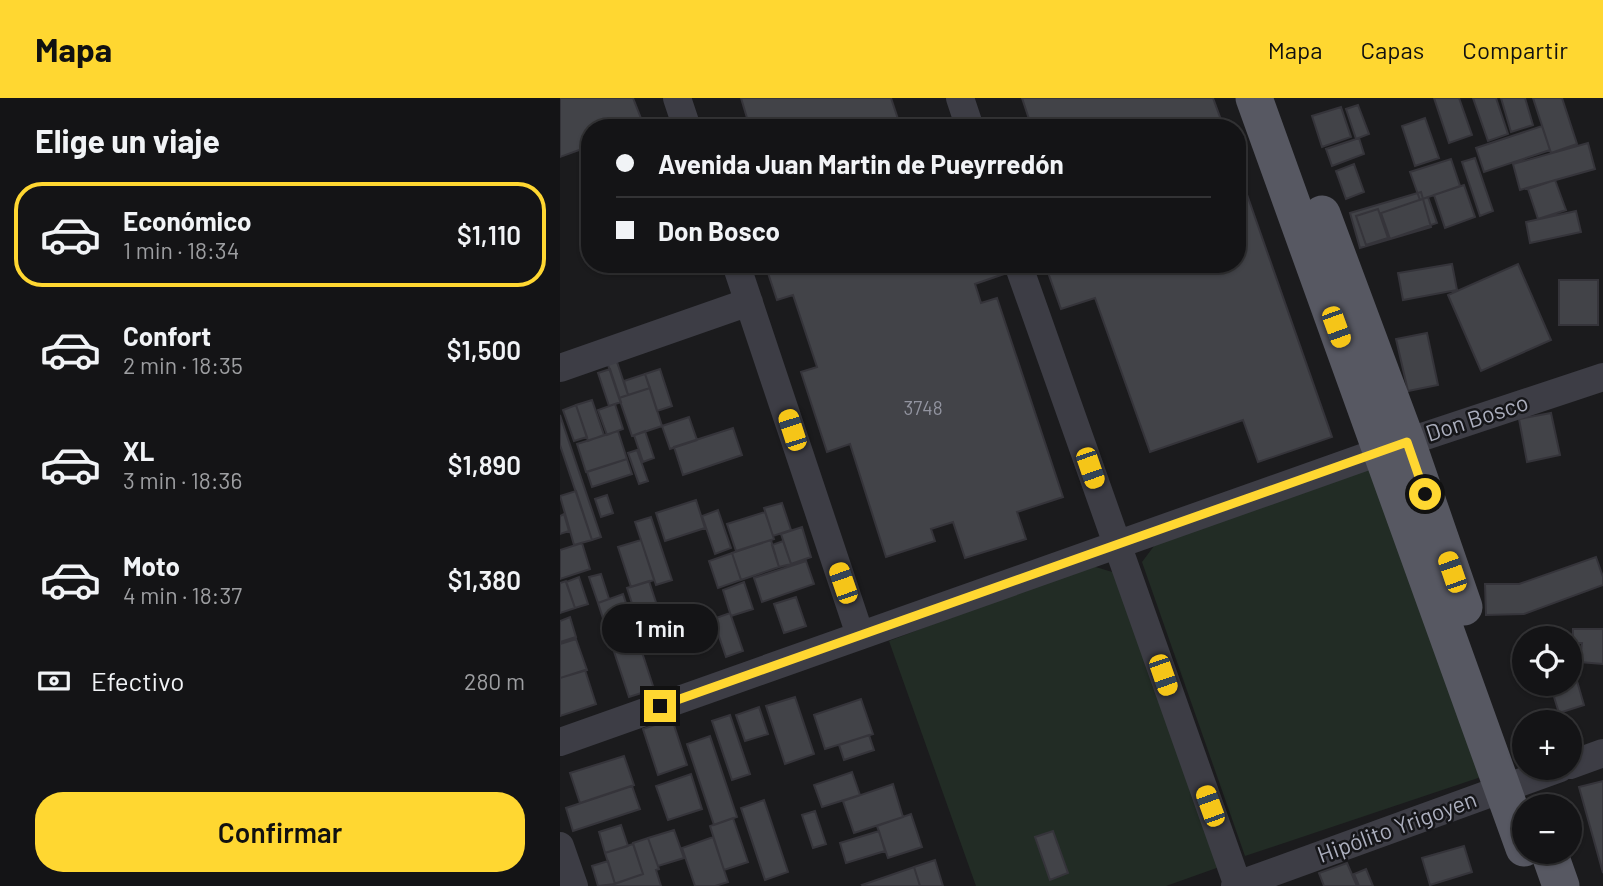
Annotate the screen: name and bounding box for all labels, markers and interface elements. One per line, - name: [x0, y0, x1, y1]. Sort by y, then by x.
- text: Mapa: [35, 29, 112, 69]
- text: Mapa: [1268, 35, 1323, 64]
- text: Capas: [1361, 35, 1424, 64]
- text: Compartir: [1462, 35, 1568, 64]
- text: Elige un viaje: [35, 121, 220, 159]
- text: Avenida Juan Martin de Pueyrredón: [658, 148, 1064, 179]
- icon: car: [39, 203, 102, 266]
- text: Económico: [123, 205, 252, 236]
- text: Don Bosco: [658, 215, 780, 246]
- text: $1,110: [457, 219, 521, 250]
- text: 1 min · 18:34: [123, 236, 239, 264]
- car: [1319, 304, 1354, 350]
- icon: car: [39, 318, 102, 381]
- text: Confort: [123, 320, 211, 351]
- text: $1,500: [447, 334, 521, 365]
- text: 2 min · 18:35: [123, 351, 243, 379]
- street label: Don Bosco: [1422, 387, 1532, 447]
- house number: 3748: [903, 396, 943, 419]
- car: [776, 407, 809, 453]
- icon: car: [39, 433, 102, 496]
- text: XL: [123, 435, 154, 466]
- car: [1074, 445, 1107, 491]
- text: $1,890: [448, 449, 521, 480]
- text: 3 min · 18:36: [123, 466, 242, 494]
- route start: [1409, 478, 1441, 510]
- icon: car: [39, 548, 102, 611]
- car: [1436, 549, 1469, 595]
- text: Moto: [123, 550, 180, 581]
- car: [827, 560, 860, 606]
- text: $1,380: [448, 564, 521, 595]
- text: 4 min · 18:37: [123, 581, 242, 609]
- callout: 1 min: [602, 604, 718, 654]
- text: 1 min: [635, 614, 685, 642]
- map controls: [1512, 626, 1582, 864]
- button: locate: [1512, 626, 1582, 696]
- car: [1147, 652, 1180, 698]
- icon: cash: [35, 662, 73, 700]
- text: Efectivo: [91, 665, 184, 696]
- text: 280 m: [464, 667, 525, 695]
- route end: [644, 690, 676, 722]
- button: +: [1512, 710, 1582, 780]
- car: [1193, 783, 1228, 829]
- street label: Hipólito Yrigoyen: [1313, 784, 1480, 868]
- button: Confirmar: [35, 792, 525, 872]
- button: −: [1512, 794, 1582, 864]

